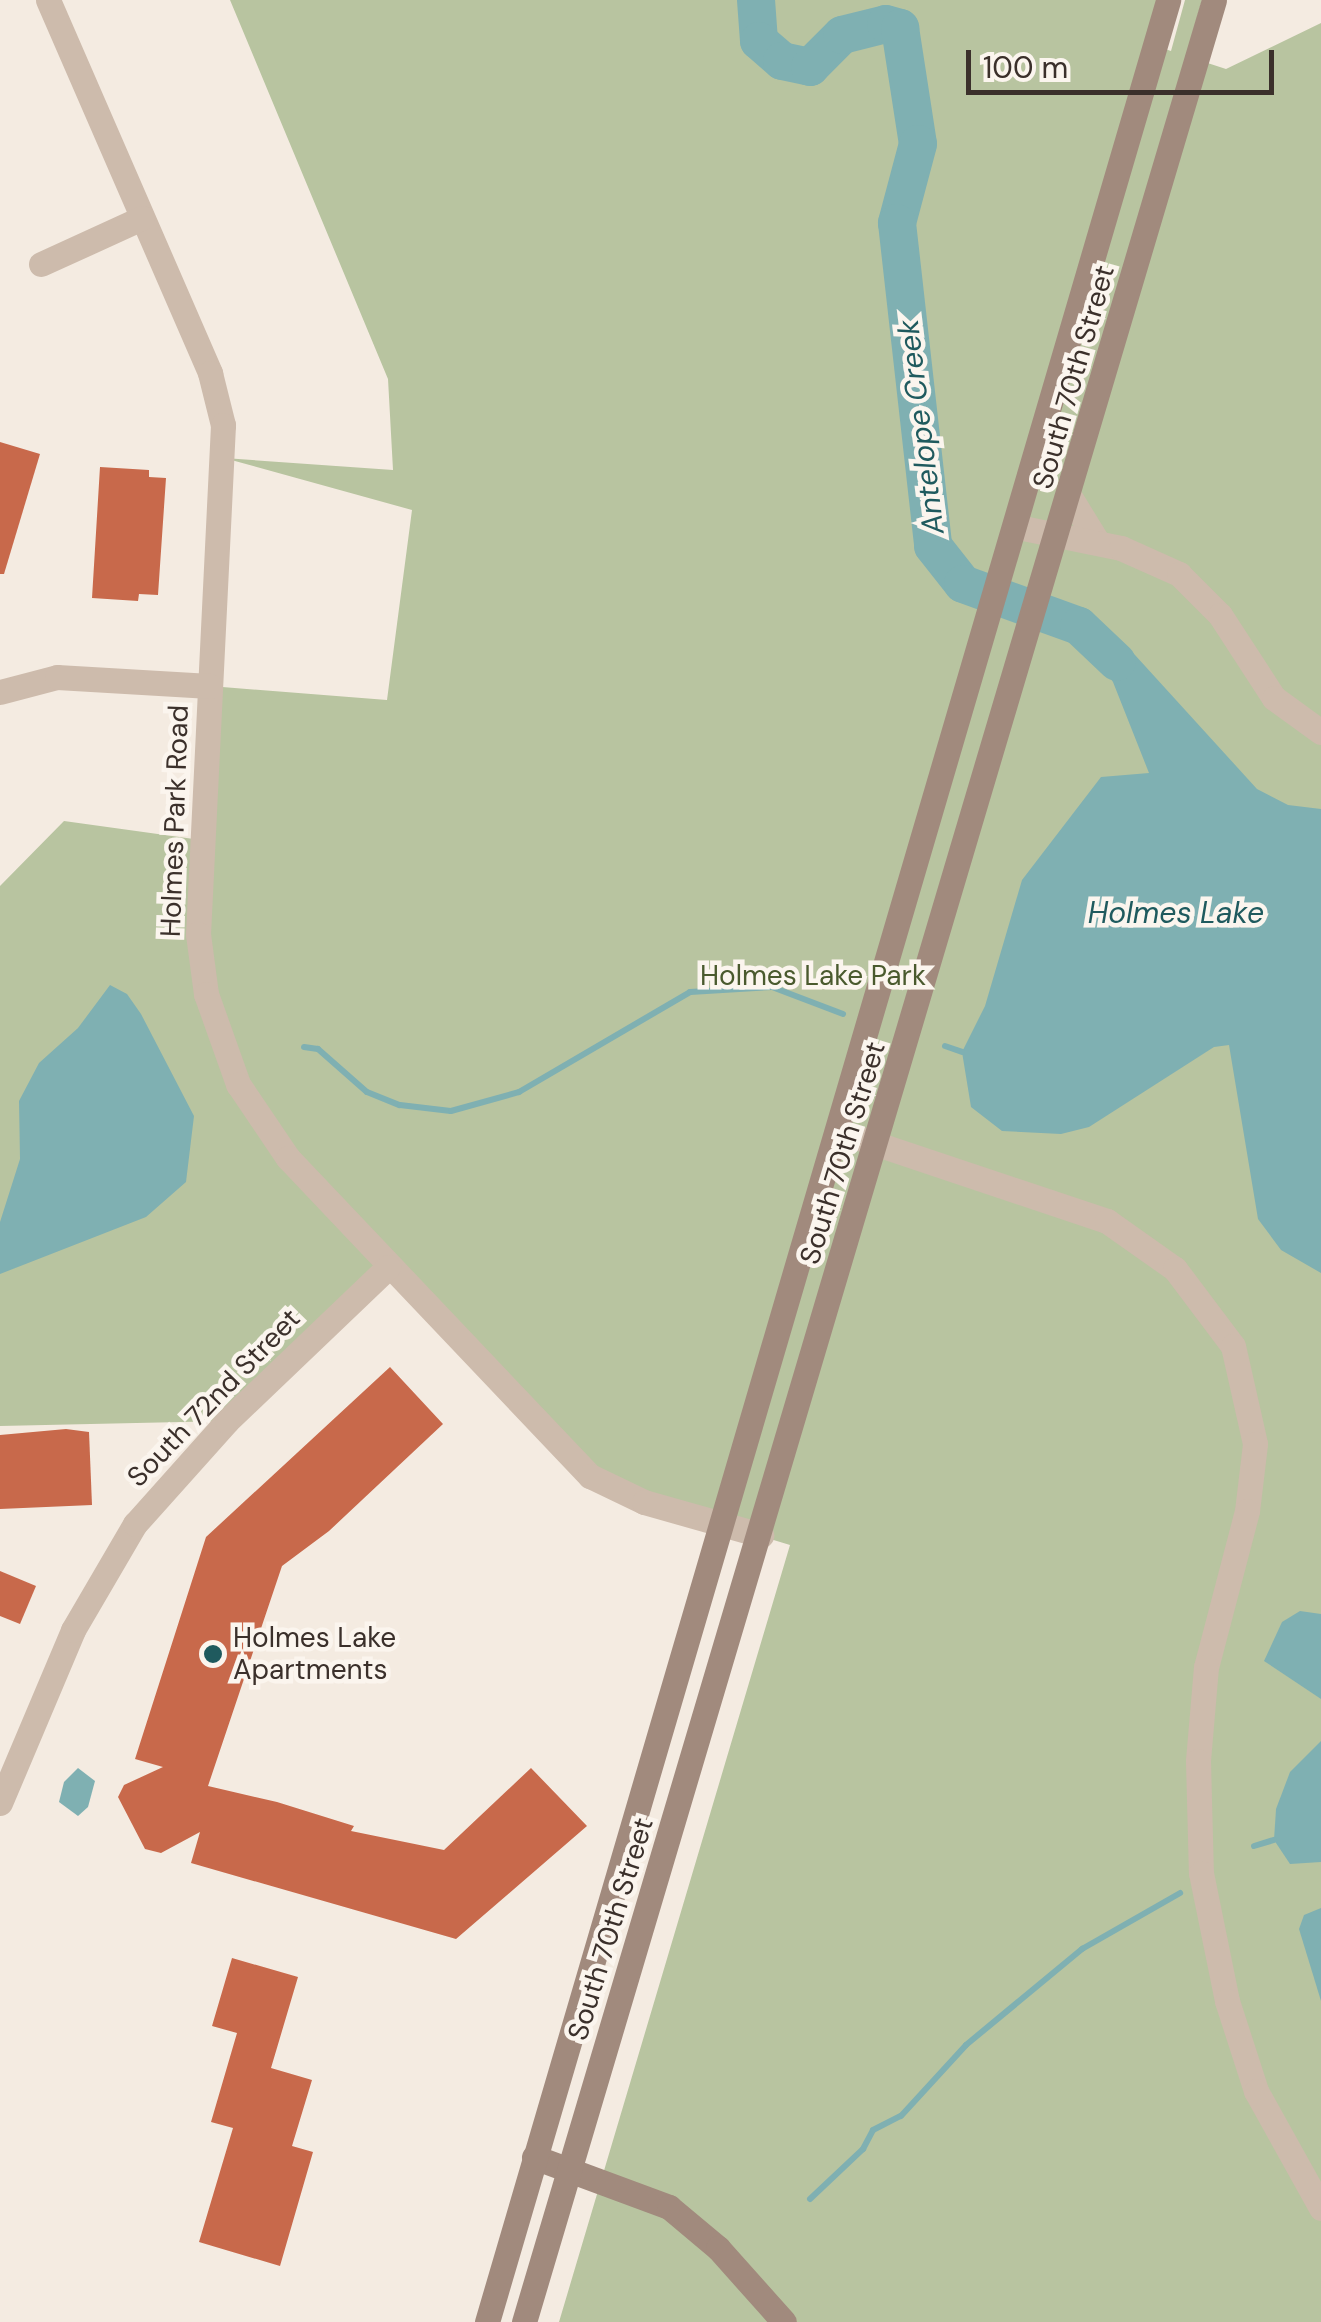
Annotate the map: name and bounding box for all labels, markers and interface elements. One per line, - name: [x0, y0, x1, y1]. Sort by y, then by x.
- scale bar: [971, 30, 1278, 92]
- text: 100 m: [983, 48, 1068, 87]
- street label: South 70th Street: [1026, 261, 1122, 493]
- water label: Antelope Creek: [890, 318, 952, 536]
- street label: Holmes Park Road: [154, 704, 196, 938]
- water label: Holmes Lake: [1088, 895, 1264, 931]
- park label: Holmes Lake Park: [700, 959, 926, 993]
- street label: South 70th Street: [793, 1038, 893, 1268]
- street label: South 72nd Street: [121, 1302, 307, 1494]
- place label: Holmes Lake Apartments: [233, 1621, 396, 1687]
- marker: Holmes Lake Apartments: [202, 1643, 224, 1665]
- street label: South 70th Street: [561, 1814, 661, 2044]

